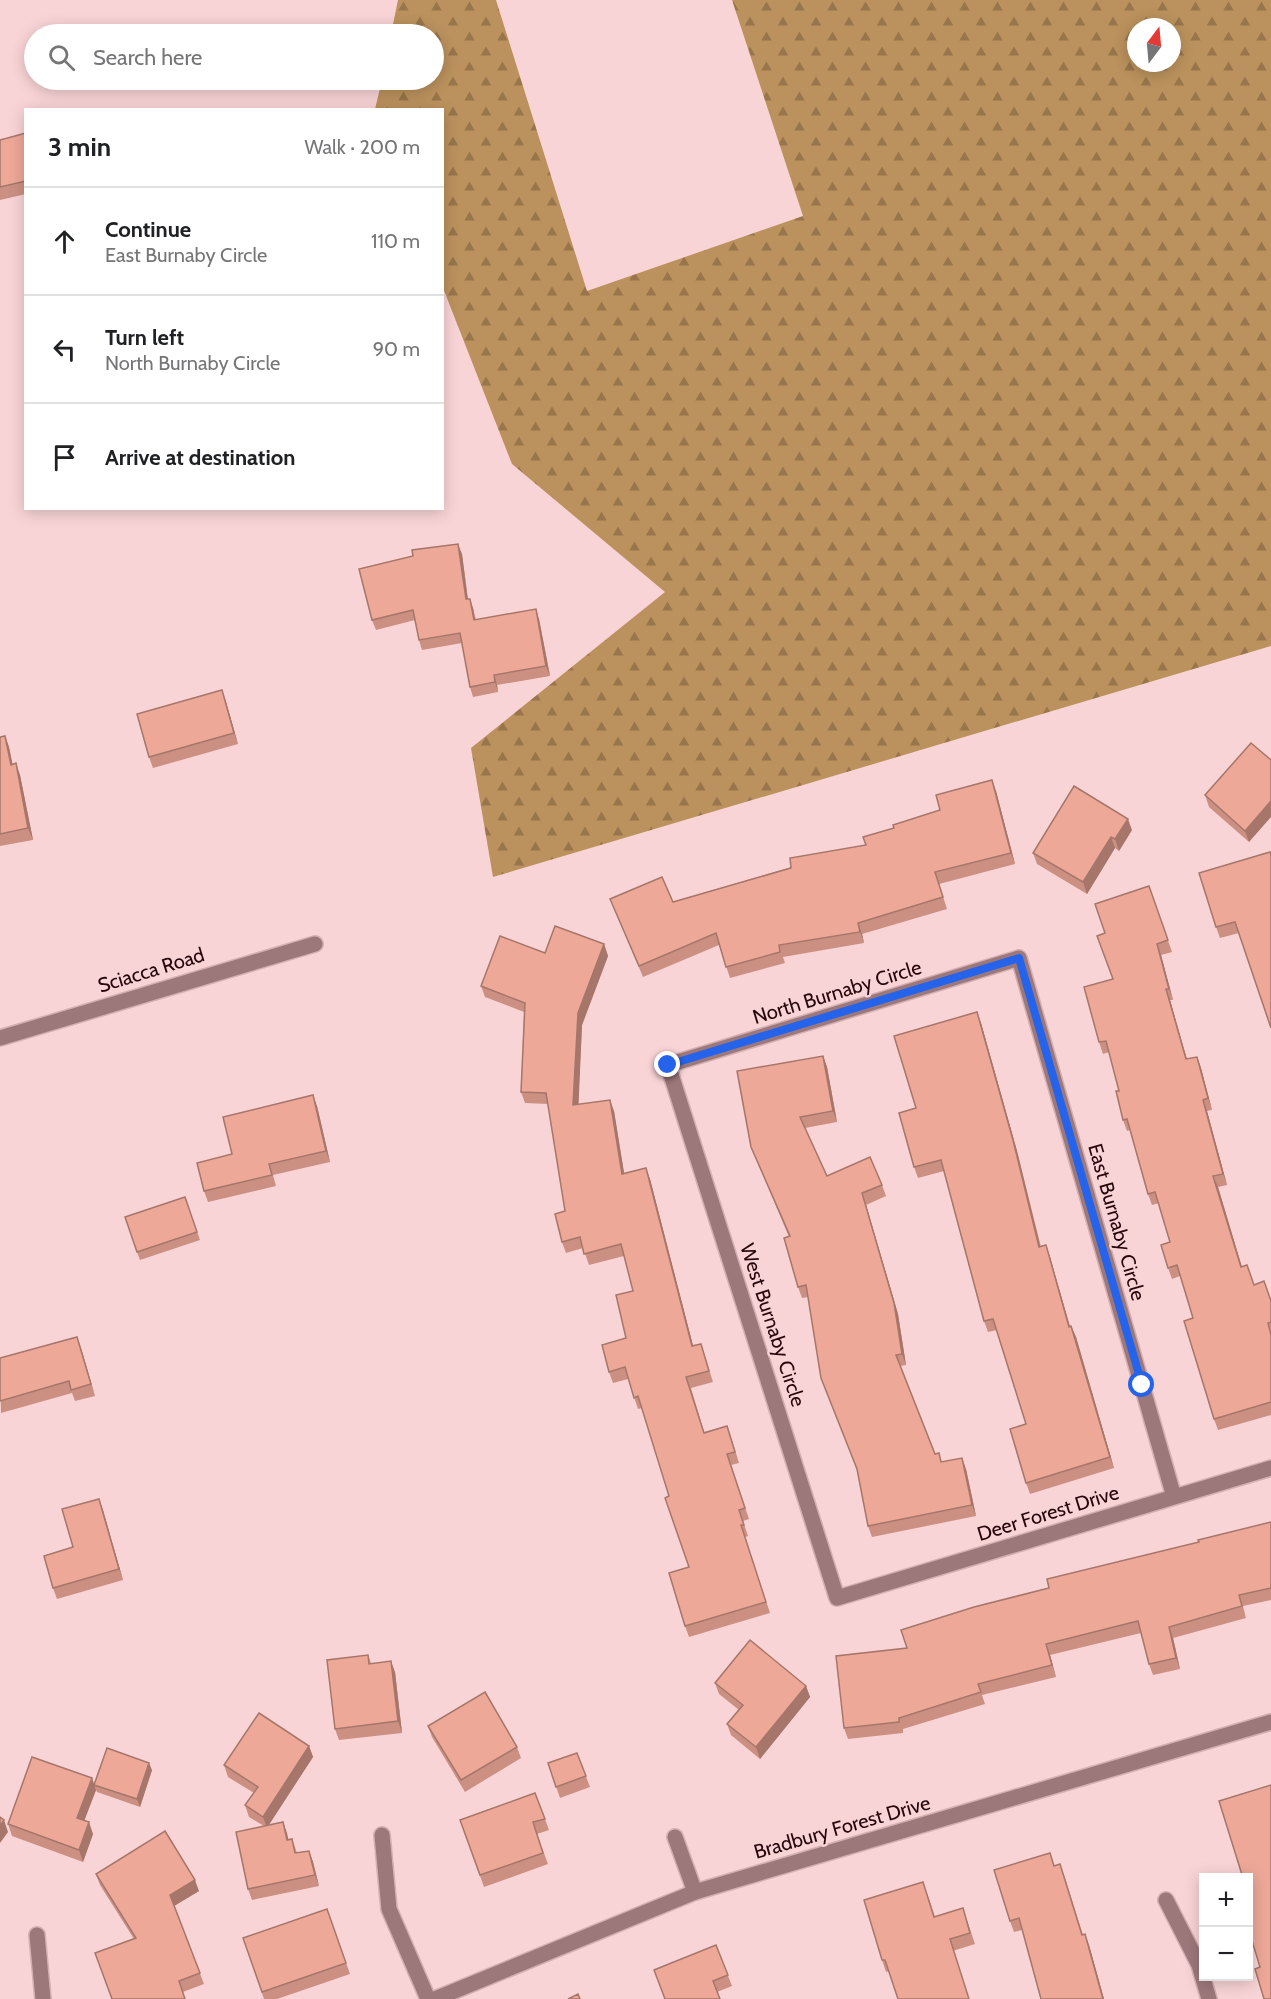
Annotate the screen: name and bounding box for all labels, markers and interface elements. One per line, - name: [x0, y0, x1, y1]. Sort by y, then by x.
- north arrow: [1127, 18, 1181, 72]
- search box: [24, 24, 444, 90]
- icon: search: [45, 41, 78, 74]
- text: Search here: [93, 44, 202, 71]
- text: 3 min: [48, 131, 111, 163]
- text: Walk · 200 m: [304, 135, 420, 159]
- text: Continue: [105, 216, 191, 243]
- icon: ahead: [48, 225, 81, 258]
- text: 110 m: [371, 229, 420, 253]
- text: East Burnaby Circle: [105, 243, 267, 267]
- text: Turn left: [105, 324, 184, 351]
- icon: left: [48, 333, 81, 366]
- text: 90 m: [373, 337, 420, 361]
- text: North Burnaby Circle: [105, 351, 280, 375]
- icon: arrive: [48, 441, 81, 474]
- text: Arrive at destination: [105, 444, 295, 471]
- street label: Sciacca Road: [95, 942, 207, 998]
- street label: North Burnaby Circle: [750, 955, 924, 1029]
- route end: [654, 1051, 680, 1077]
- street label: East Burnaby Circle: [1083, 1141, 1151, 1303]
- street label: West Burnaby Circle: [735, 1240, 811, 1410]
- route start: [1128, 1371, 1154, 1397]
- street label: Deer Forest Drive: [974, 1480, 1122, 1546]
- street label: Bradbury Forest Drive: [751, 1790, 933, 1864]
- map controls: [1199, 1873, 1253, 1981]
- button: +: [1199, 1873, 1253, 1927]
- button: −: [1199, 1927, 1253, 1981]

